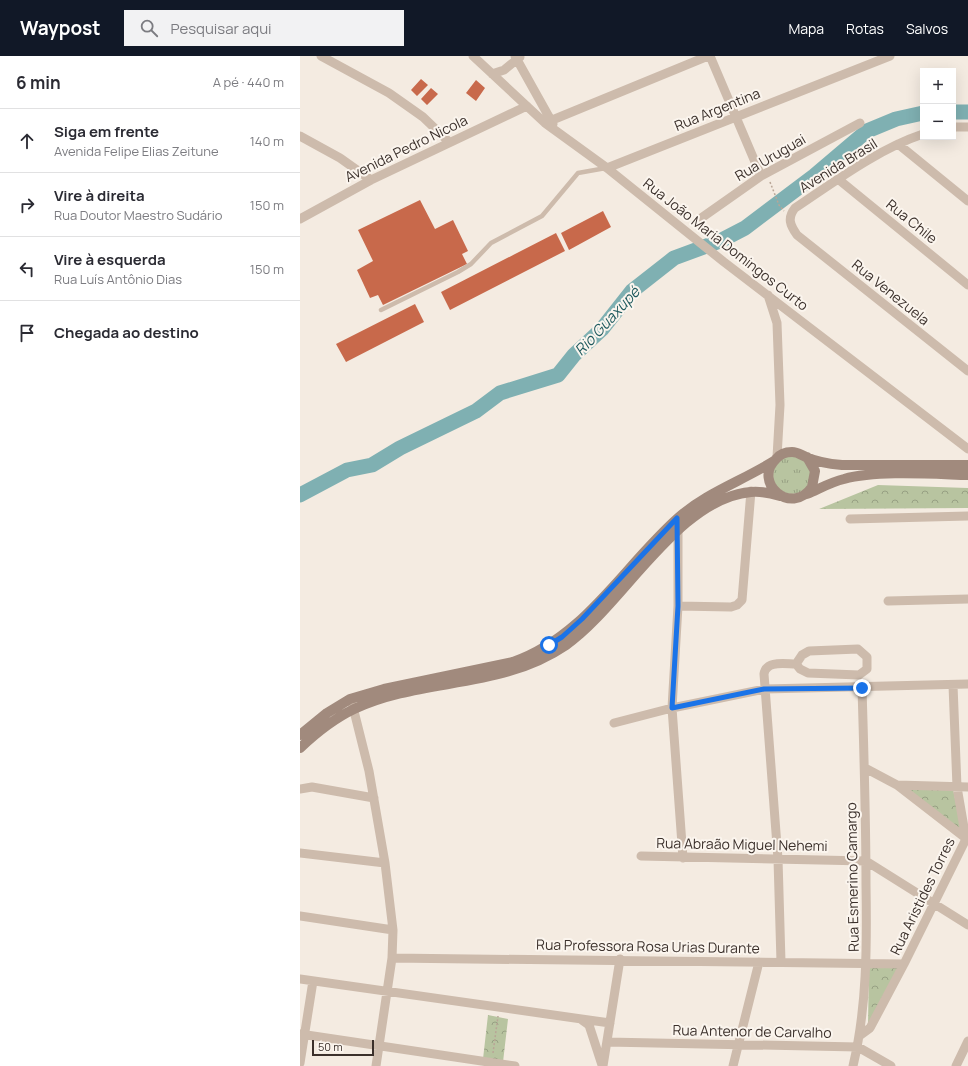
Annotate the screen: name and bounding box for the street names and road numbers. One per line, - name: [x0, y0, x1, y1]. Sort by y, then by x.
- street label: Rua Argentina: [671, 83, 763, 135]
- street label: Avenida Pedro Nicola: [342, 110, 470, 186]
- street label: Rua Uruguai: [731, 129, 809, 185]
- street label: Avenida Brasil: [795, 133, 881, 197]
- street label: Rua João Maria Domingos Curto: [640, 174, 812, 314]
- street label: Rua Chile: [882, 194, 942, 248]
- street label: Rua Venezuela: [848, 255, 934, 329]
- street label: Rua Esmerino Camargo: [841, 802, 863, 952]
- street label: Rua Abraão Miguel Nehemi: [656, 833, 828, 855]
- street label: Rua Aristides Torres: [885, 834, 959, 958]
- street label: Rua Professora Rosa Urias Durante: [536, 935, 760, 957]
- street label: Rua Antenor de Carvalho: [672, 1020, 832, 1042]

